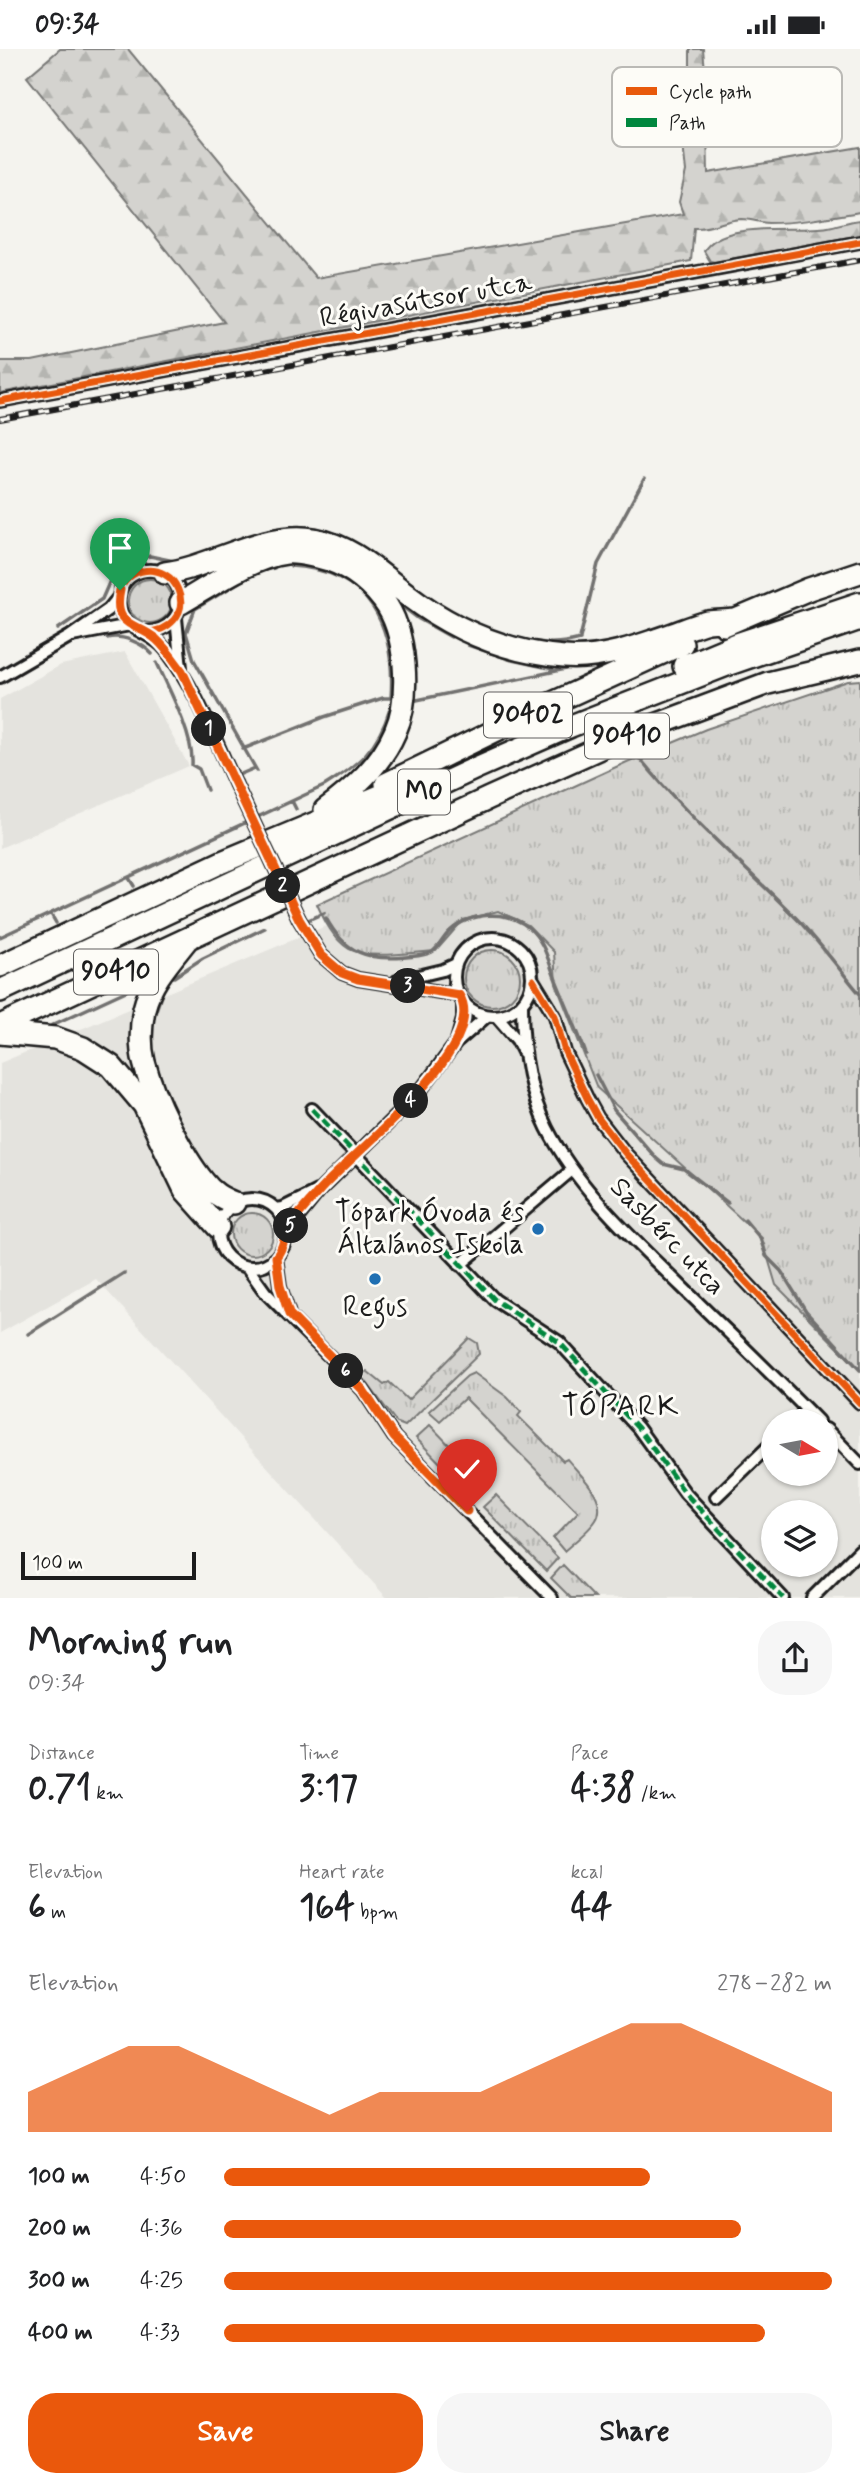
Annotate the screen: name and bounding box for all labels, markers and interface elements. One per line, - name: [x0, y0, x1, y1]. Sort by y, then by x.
- text: 09:34: [35, 8, 100, 42]
- legend: [612, 67, 842, 147]
- text: Cycle path: [669, 80, 752, 105]
- text: Path: [669, 111, 706, 136]
- street label: Régivasútsor utca: [317, 264, 535, 338]
- pin: [90, 518, 150, 590]
- icon: arrive: [101, 529, 139, 567]
- road number: 90402: [484, 693, 572, 737]
- pin: 1: [192, 711, 227, 747]
- road number: 90410: [585, 713, 669, 758]
- text: 1: [204, 716, 213, 741]
- road number: M0: [398, 769, 450, 814]
- pin: 2: [266, 869, 300, 903]
- text: 2: [278, 873, 287, 898]
- road number: 90410: [74, 949, 158, 995]
- pin: 3: [390, 969, 426, 1003]
- text: 3: [403, 973, 412, 998]
- pin: 4: [394, 1083, 428, 1119]
- text: 4: [405, 1088, 416, 1113]
- street label: Sasbérc utca: [601, 1170, 733, 1304]
- place label: Tópark Óvoda és Általános Iskola: [335, 1195, 524, 1264]
- pin: 5: [274, 1209, 308, 1243]
- text: 5: [285, 1213, 296, 1238]
- marker: Tópark Óvoda és Általános Iskola: [530, 1221, 546, 1237]
- marker: Regus: [367, 1271, 383, 1287]
- place label: Regus: [343, 1289, 407, 1329]
- pin: 6: [328, 1353, 364, 1389]
- text: 6: [341, 1358, 350, 1383]
- district label: TÓPARK: [562, 1387, 680, 1426]
- north arrow: [761, 1409, 838, 1486]
- map controls: [761, 1409, 838, 1577]
- pin: [437, 1439, 497, 1511]
- icon: check: [448, 1450, 486, 1488]
- button: layers: [761, 1500, 838, 1577]
- scale bar: [21, 1549, 196, 1581]
- text: 100 m: [32, 1551, 83, 1576]
- text: Morning run: [28, 1618, 233, 1667]
- button: share: [758, 1621, 832, 1695]
- text: 09:34: [28, 1669, 85, 1699]
- text: Distance: [28, 1741, 95, 1766]
- text: Time: [299, 1741, 339, 1766]
- text: Pace: [571, 1741, 608, 1766]
- text: 0.71: [28, 1766, 91, 1812]
- text: 3:17: [299, 1766, 358, 1812]
- text: 4:38: [571, 1766, 635, 1812]
- text: km: [91, 1781, 124, 1806]
- text: /km: [635, 1781, 677, 1806]
- text: Elevation: [28, 1860, 103, 1885]
- text: Heart rate: [299, 1860, 385, 1885]
- text: kcal: [571, 1860, 603, 1885]
- text: 6: [28, 1885, 46, 1931]
- text: 164: [299, 1885, 355, 1931]
- text: 44: [571, 1885, 612, 1931]
- text: m: [46, 1900, 66, 1925]
- text: bpm: [355, 1900, 398, 1925]
- text: Elevation: [28, 1969, 119, 1999]
- text: 278–282 m: [717, 1969, 832, 1999]
- text: 100 m: [28, 2162, 90, 2192]
- text: 4:50: [140, 2162, 186, 2192]
- text: 200 m: [28, 2214, 91, 2244]
- text: 4:36: [140, 2214, 183, 2244]
- text: 300 m: [28, 2266, 90, 2296]
- text: 4:25: [140, 2266, 183, 2296]
- text: 400 m: [28, 2318, 93, 2348]
- text: 4:33: [140, 2318, 180, 2348]
- button: Save: [28, 2393, 423, 2473]
- button: Share: [437, 2393, 832, 2473]

